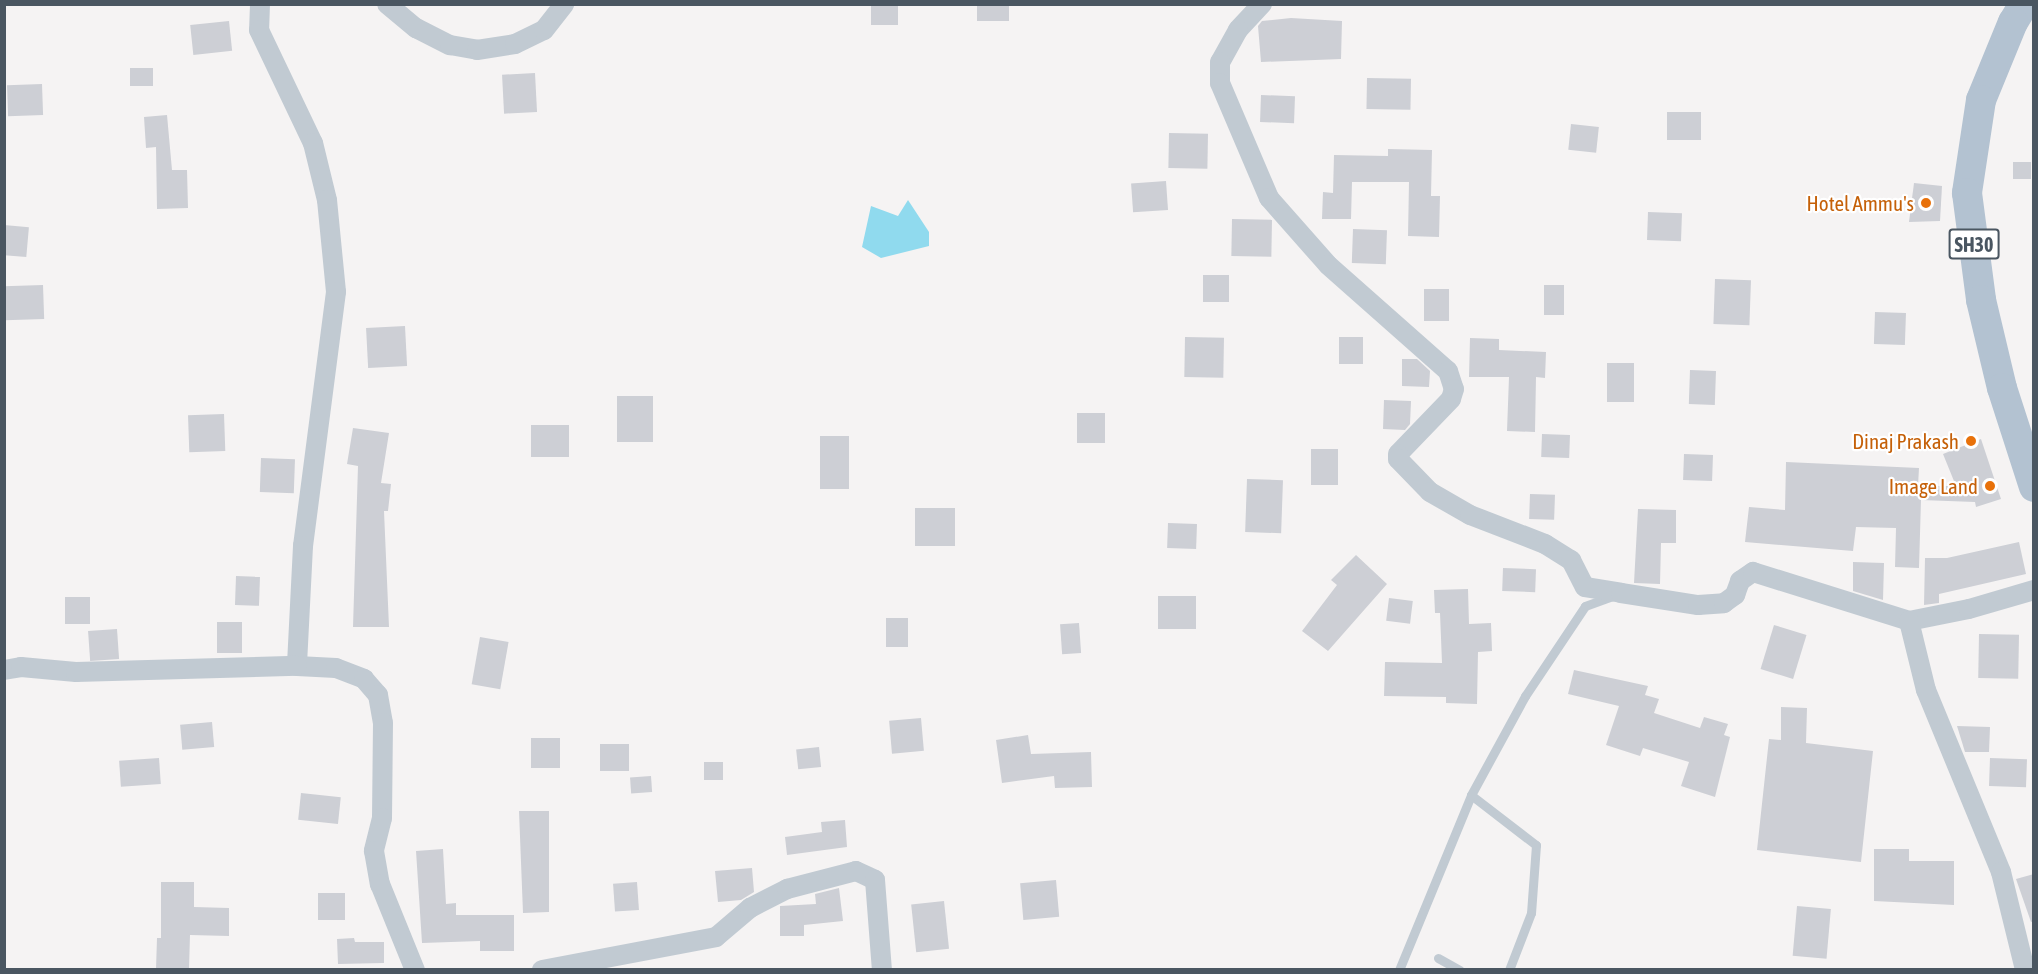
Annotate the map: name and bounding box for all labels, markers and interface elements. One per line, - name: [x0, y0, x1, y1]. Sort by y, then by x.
- place label: Hotel Ammu's: [1807, 190, 1914, 216]
- marker: Hotel Ammu's: [1919, 196, 1933, 210]
- road number: SH30: [1948, 227, 2000, 261]
- place label: Dinaj Prakash: [1852, 428, 1959, 454]
- marker: Dinaj Prakash: [1964, 434, 1978, 448]
- place label: Image Land: [1889, 473, 1978, 499]
- marker: Image Land: [1983, 479, 1997, 493]

